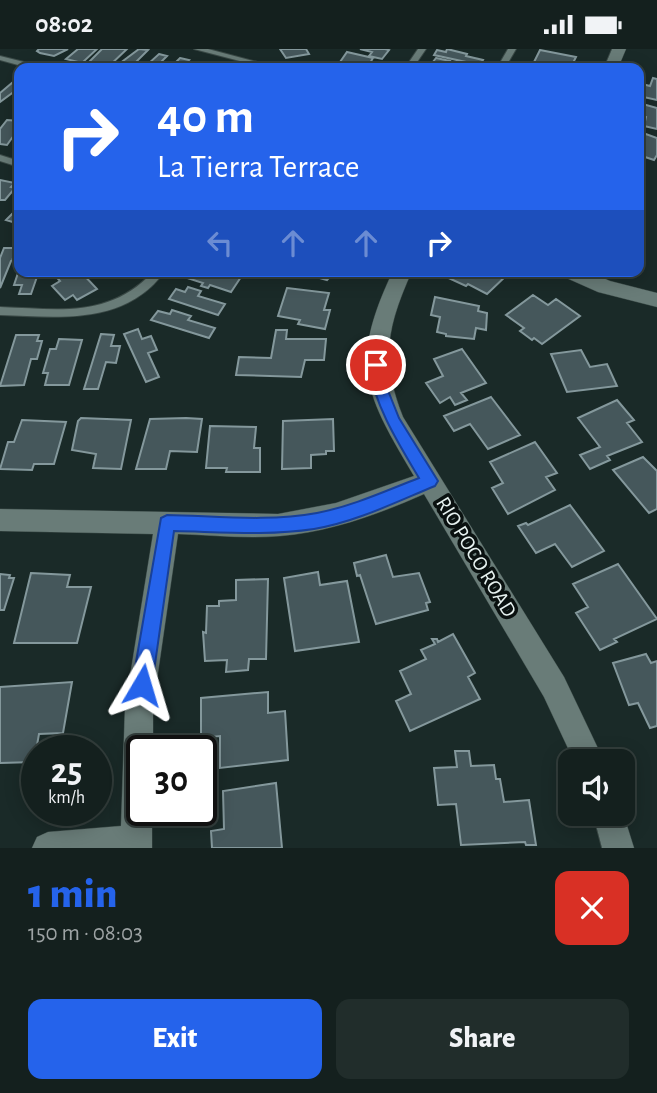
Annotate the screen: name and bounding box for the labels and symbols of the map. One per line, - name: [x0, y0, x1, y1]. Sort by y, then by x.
- pin: [346, 335, 406, 395]
- street label: RIO POCO ROAD: [432, 493, 520, 621]
- position arrow: [105, 648, 179, 722]
- speed limit sign: 30: [126, 735, 217, 826]

